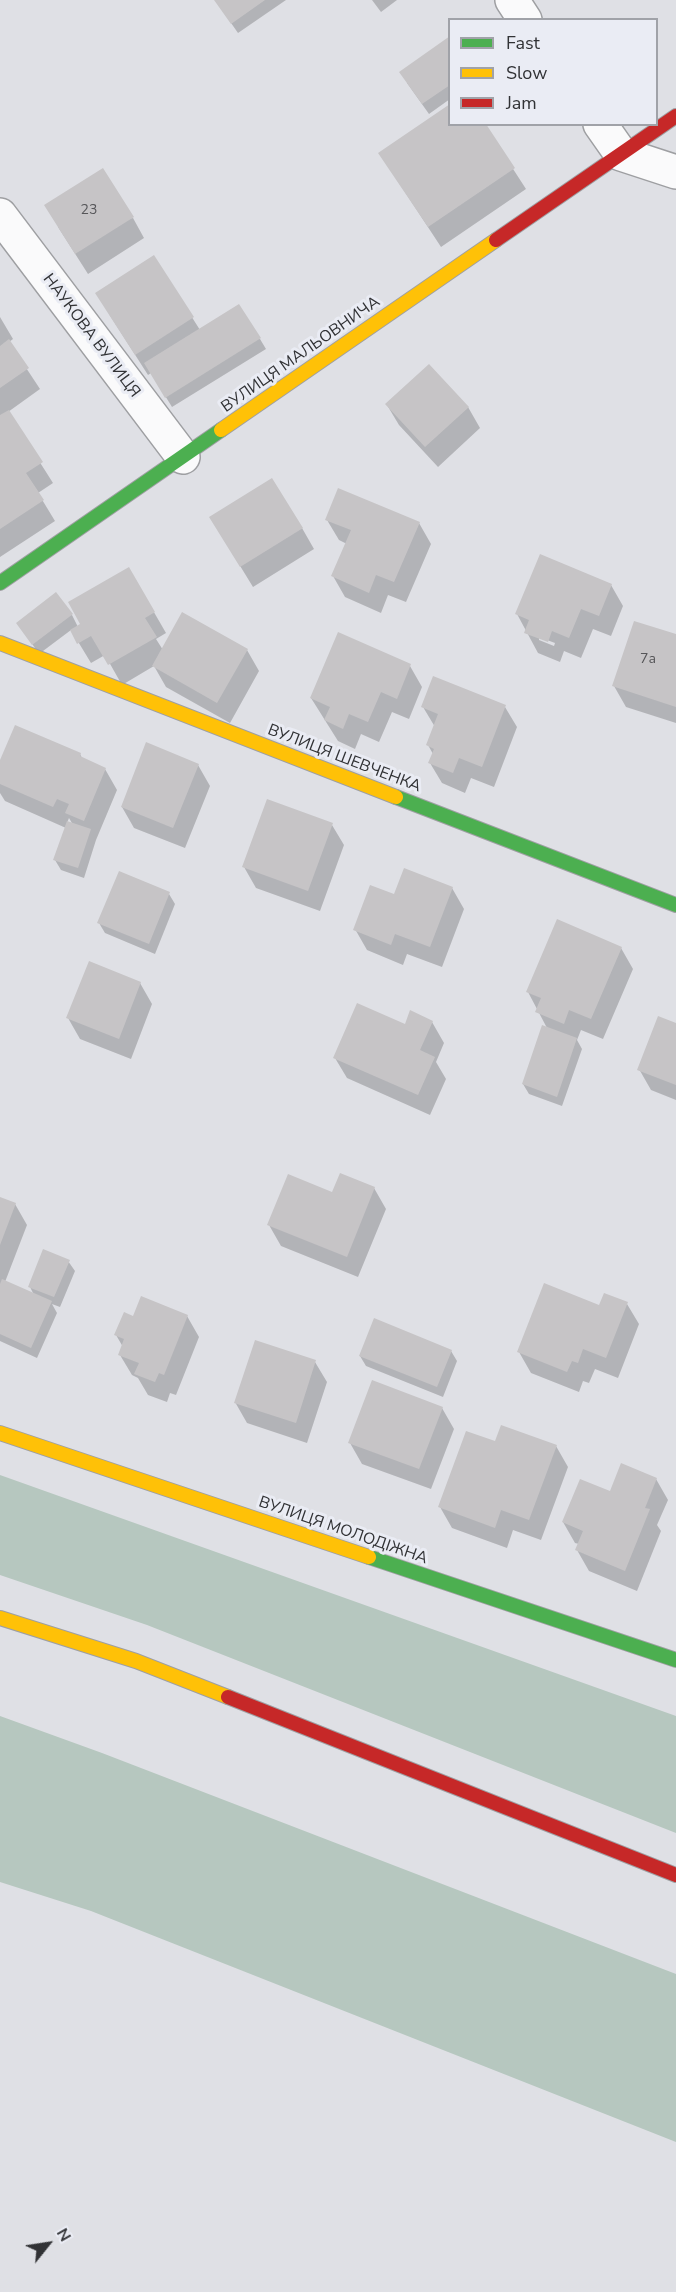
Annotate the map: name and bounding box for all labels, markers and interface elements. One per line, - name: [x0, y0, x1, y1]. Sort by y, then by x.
- legend: [448, 18, 658, 126]
- text: Fast: [506, 31, 540, 55]
- text: Slow: [506, 61, 547, 85]
- text: Jam: [506, 91, 537, 115]
- house number: 23: [81, 203, 97, 219]
- street label: НАУКОВА ВУЛИЦЯ: [38, 270, 144, 402]
- street label: ВУЛИЦЯ МАЛЬОВНИЧА: [218, 293, 384, 417]
- house number: 7а: [640, 652, 656, 668]
- street label: ВУЛИЦЯ ШЕВЧЕНКА: [265, 721, 423, 797]
- street label: ВУЛИЦЯ МОЛОДІЖНА: [256, 1493, 430, 1569]
- north arrow: [18, 2214, 78, 2274]
- text: N: [51, 2224, 76, 2246]

